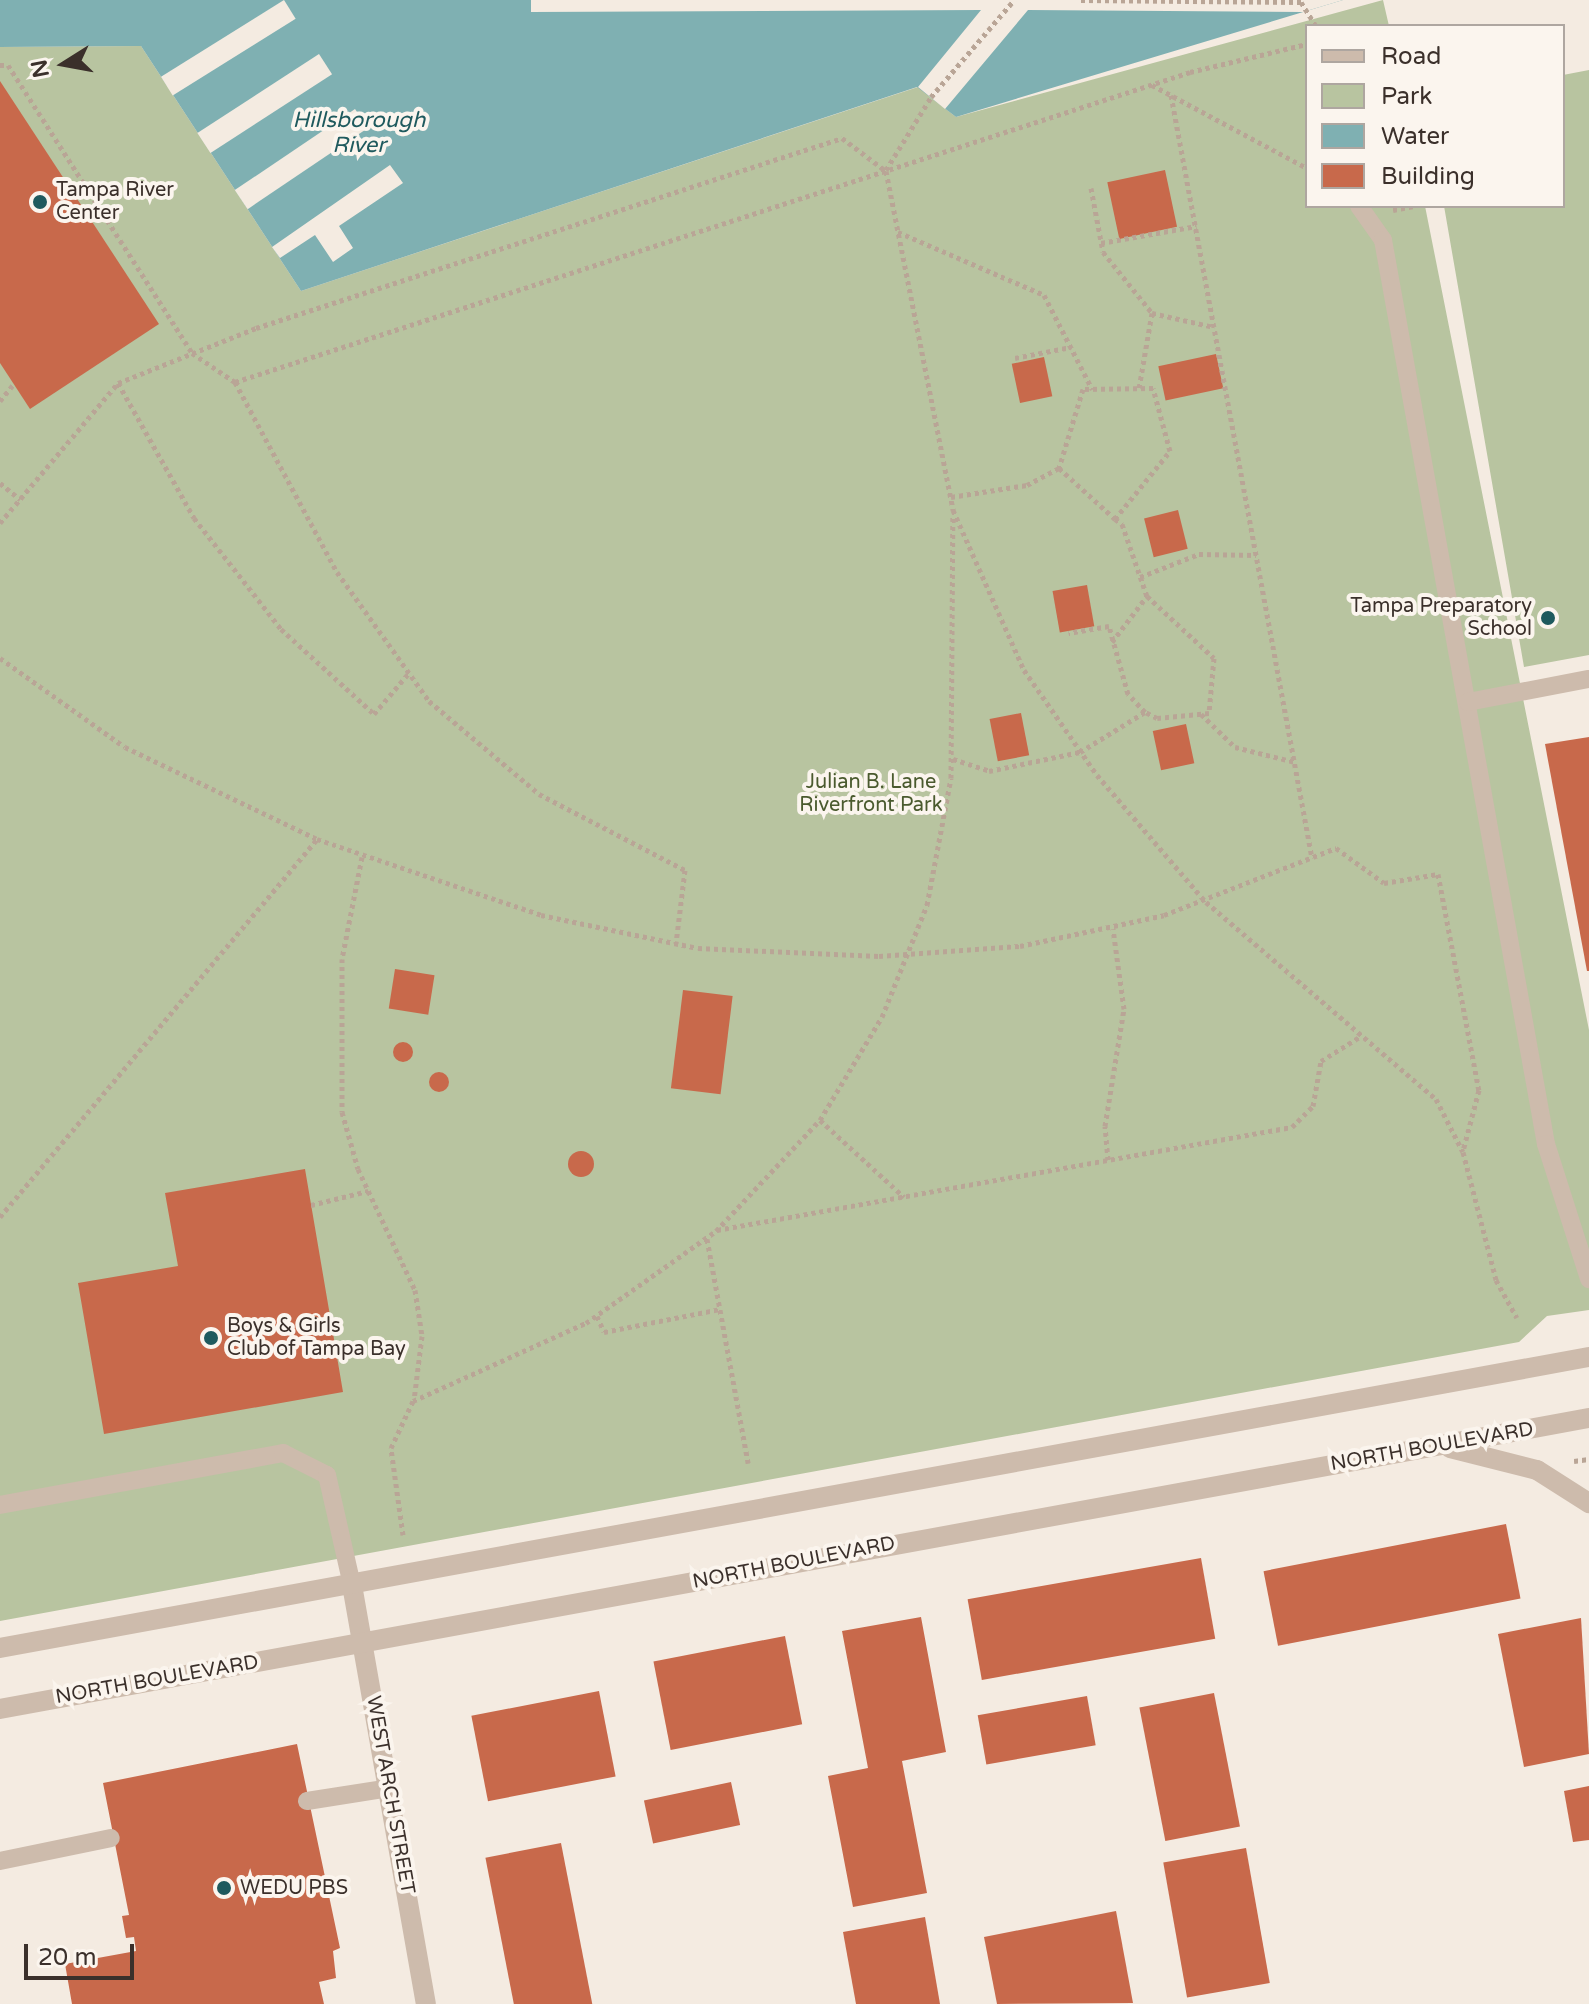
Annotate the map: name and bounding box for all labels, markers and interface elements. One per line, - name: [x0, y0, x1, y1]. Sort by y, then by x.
- north arrow: [24, 24, 104, 104]
- legend: [1305, 24, 1565, 208]
- text: Road: [1381, 42, 1441, 71]
- text: N: [26, 57, 55, 80]
- text: Park: [1381, 82, 1432, 111]
- water label: Hillsborough River: [293, 107, 425, 158]
- text: Water: [1381, 122, 1449, 151]
- text: Building: [1381, 162, 1475, 191]
- place label: Tampa River Center: [56, 178, 174, 225]
- marker: Tampa River Center: [31, 193, 49, 211]
- place label: Tampa Preparatory School: [1350, 594, 1532, 641]
- marker: Tampa Preparatory School: [1539, 609, 1557, 627]
- park label: Julian B. Lane Riverfront Park: [799, 770, 943, 817]
- place label: Boys & Girls Club of Tampa Bay: [227, 1314, 406, 1361]
- marker: Boys & Girls Club of Tampa Bay: [202, 1329, 220, 1347]
- street label: NORTH BOULEVARD: [1329, 1417, 1535, 1477]
- street label: NORTH BOULEVARD: [691, 1532, 897, 1594]
- street label: NORTH BOULEVARD: [54, 1650, 260, 1710]
- street label: WEST ARCH STREET: [361, 1694, 419, 1896]
- place label: WEDU PBS: [240, 1876, 348, 1900]
- marker: WEDU PBS: [215, 1879, 233, 1897]
- scale bar: [28, 1928, 138, 1978]
- text: 20 m: [38, 1943, 96, 1972]

